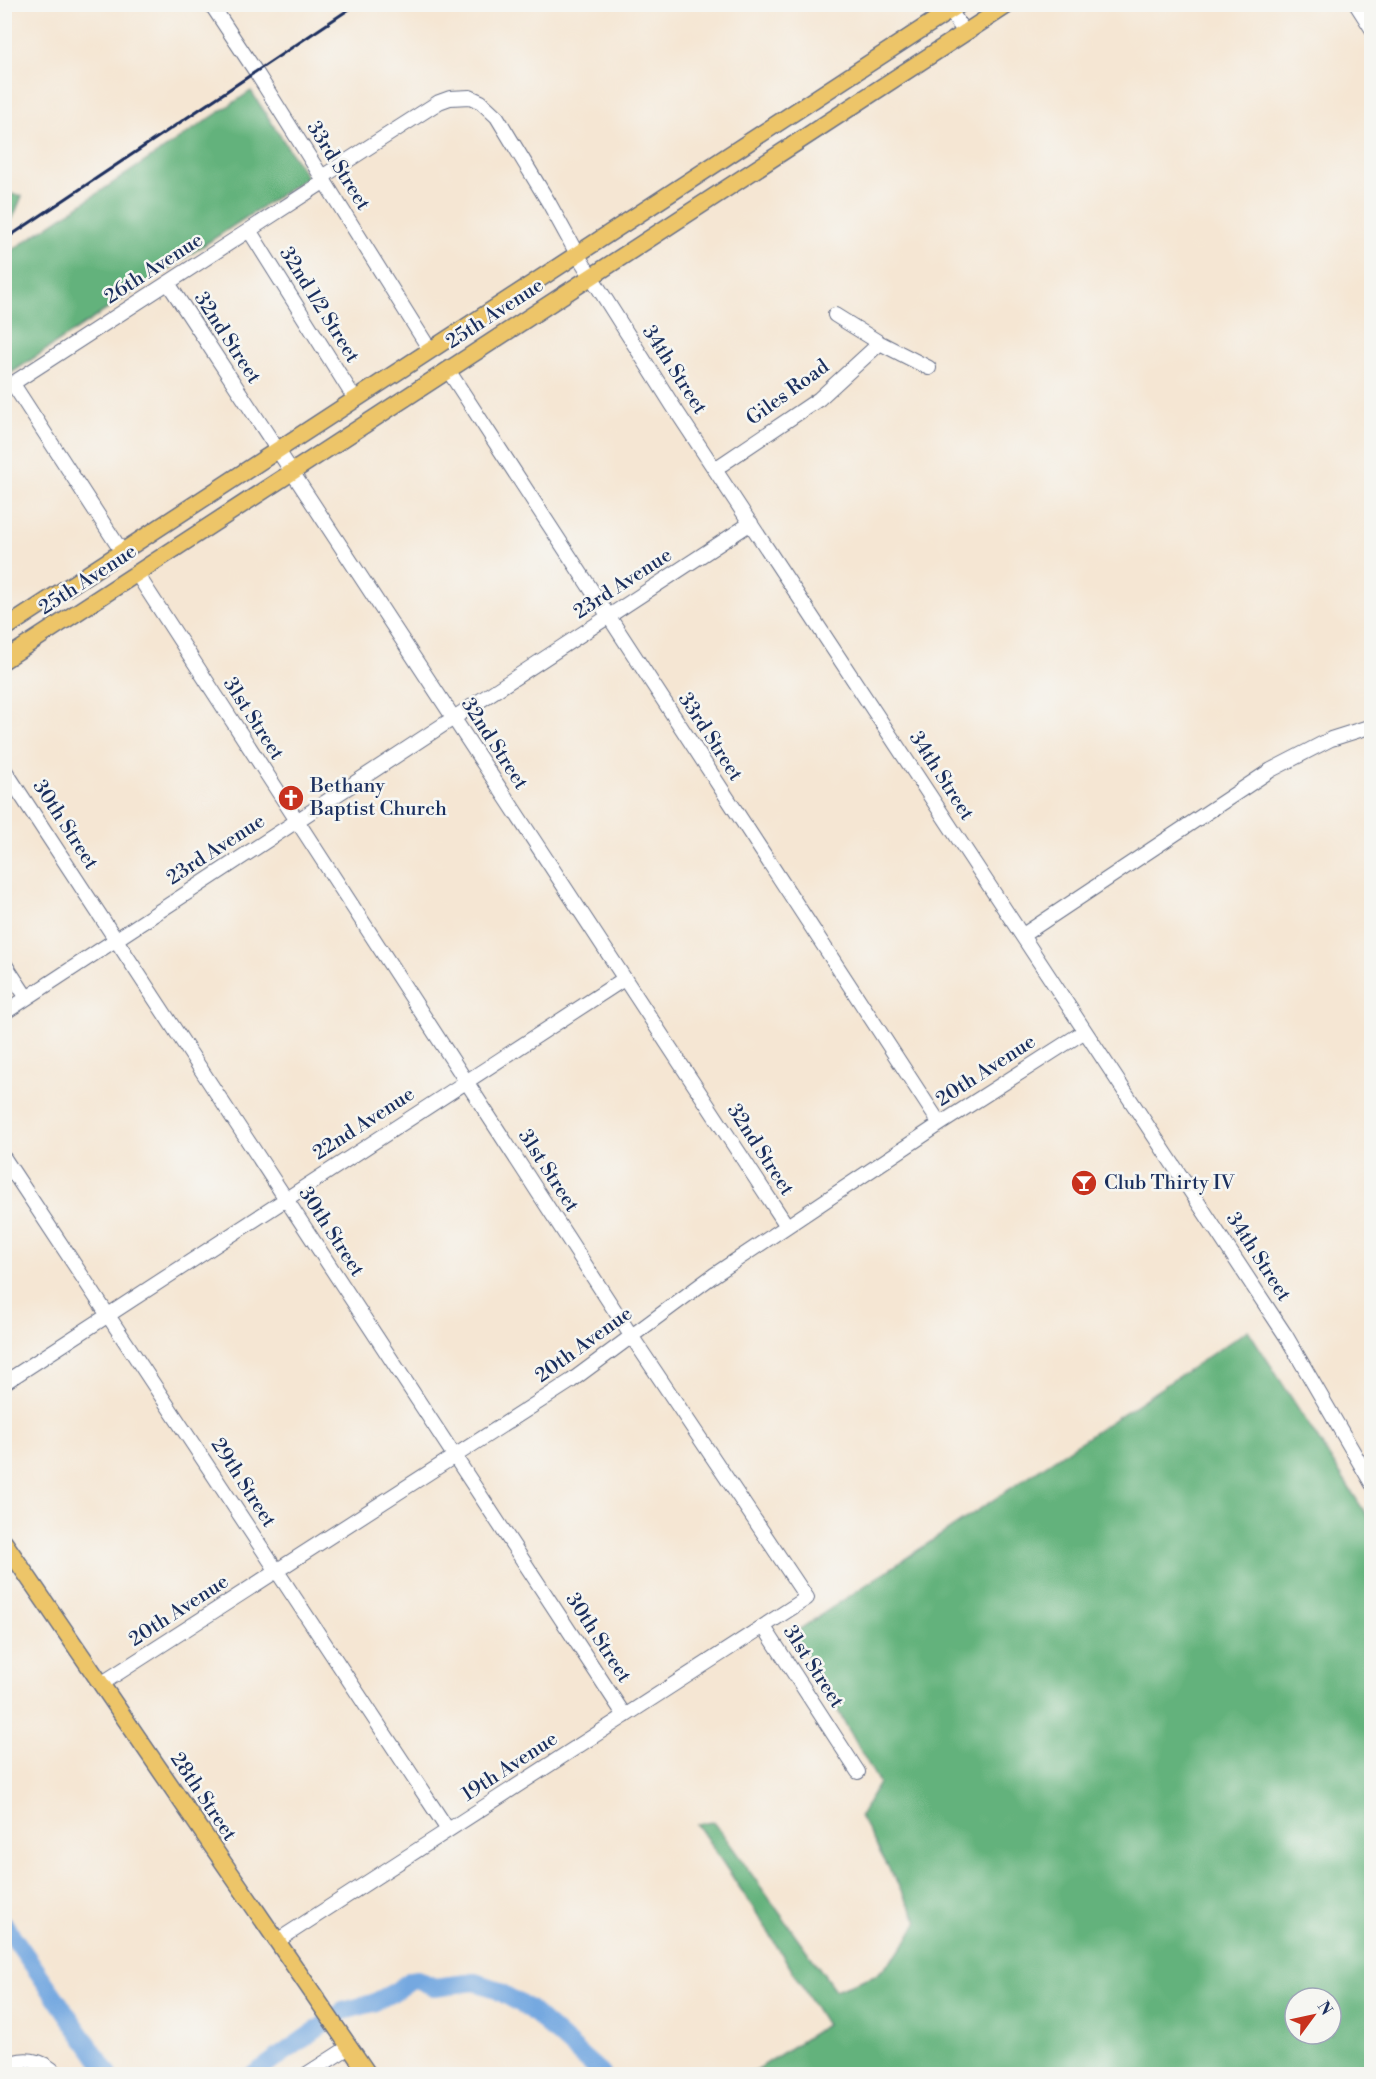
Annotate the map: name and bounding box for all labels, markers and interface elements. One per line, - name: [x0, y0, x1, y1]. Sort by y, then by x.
- street label: 33rd Street: [301, 117, 375, 215]
- street label: 26th Avenue: [100, 228, 208, 310]
- street label: 32nd 1/2 Street: [273, 242, 365, 368]
- street label: 25th Avenue: [441, 273, 549, 355]
- street label: 32nd Street: [188, 288, 266, 388]
- street label: 34th Street: [636, 321, 712, 419]
- street label: Giles Road: [742, 354, 835, 432]
- street label: 25th Avenue: [34, 539, 142, 621]
- street label: 23rd Avenue: [569, 543, 677, 625]
- street label: 31st Street: [217, 673, 289, 765]
- street label: 33rd Street: [672, 688, 748, 786]
- street label: 32nd Street: [455, 694, 533, 794]
- street label: 34th Street: [903, 727, 979, 825]
- place label: Bethany Baptist Church: [309, 774, 447, 822]
- street label: 30th Street: [27, 775, 103, 875]
- church icon: Bethany Baptist Church: [276, 783, 306, 813]
- street label: 23rd Avenue: [162, 809, 270, 891]
- street label: 20th Avenue: [931, 1029, 1041, 1113]
- street label: 22nd Avenue: [308, 1082, 420, 1166]
- street label: 32nd Street: [721, 1100, 799, 1200]
- street label: 31st Street: [512, 1125, 584, 1217]
- bar icon: Club Thirty IV: [1069, 1168, 1099, 1198]
- place label: Club Thirty IV: [1104, 1171, 1235, 1196]
- street label: 30th Street: [293, 1182, 369, 1282]
- street label: 34th Street: [1220, 1208, 1296, 1306]
- street label: 20th Avenue: [531, 1301, 637, 1389]
- street label: 29th Street: [205, 1434, 281, 1532]
- street label: 20th Avenue: [124, 1569, 234, 1653]
- street label: 30th Street: [560, 1588, 636, 1688]
- street label: 31st Street: [777, 1621, 849, 1713]
- street label: 19th Avenue: [457, 1727, 563, 1807]
- street label: 28th Street: [164, 1748, 242, 1846]
- north arrow: [1283, 1986, 1343, 2046]
- text: N: [1313, 1998, 1337, 2019]

